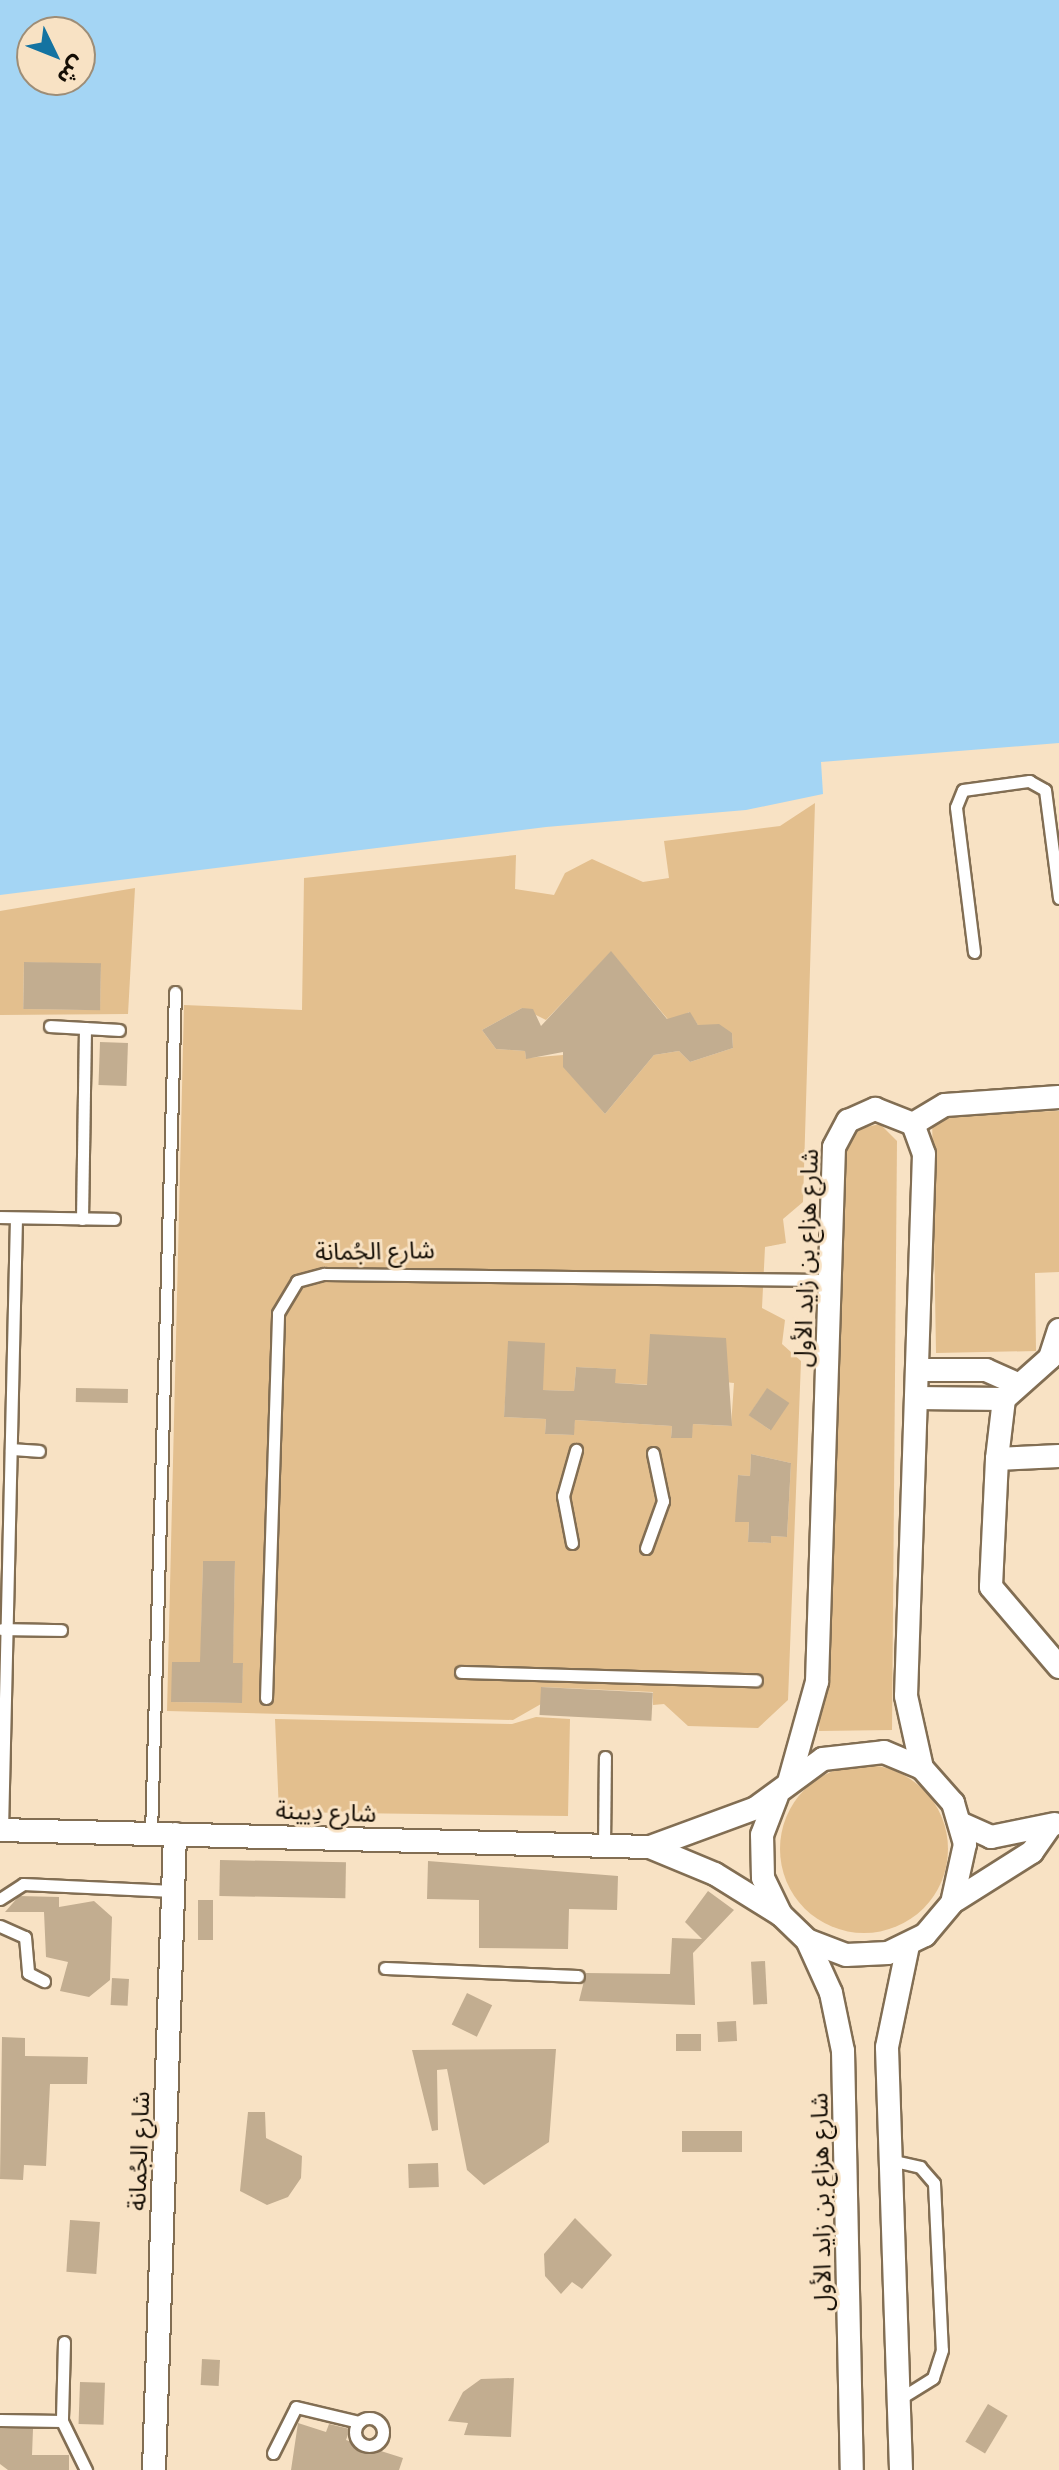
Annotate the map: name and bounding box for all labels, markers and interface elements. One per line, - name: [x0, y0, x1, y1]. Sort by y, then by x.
- north arrow: [16, 16, 96, 96]
- text: ش: [52, 50, 93, 92]
- street label: شارع هزاع بن زايد الأول: [788, 1148, 824, 1368]
- street label: شارع الجُمانة: [315, 1236, 435, 1266]
- street label: شارع دِيينة: [275, 1796, 377, 1828]
- street label: شارع الجُمانة: [123, 2091, 155, 2211]
- street label: شارع هزاع بن زايد الأول: [805, 2093, 837, 2311]

